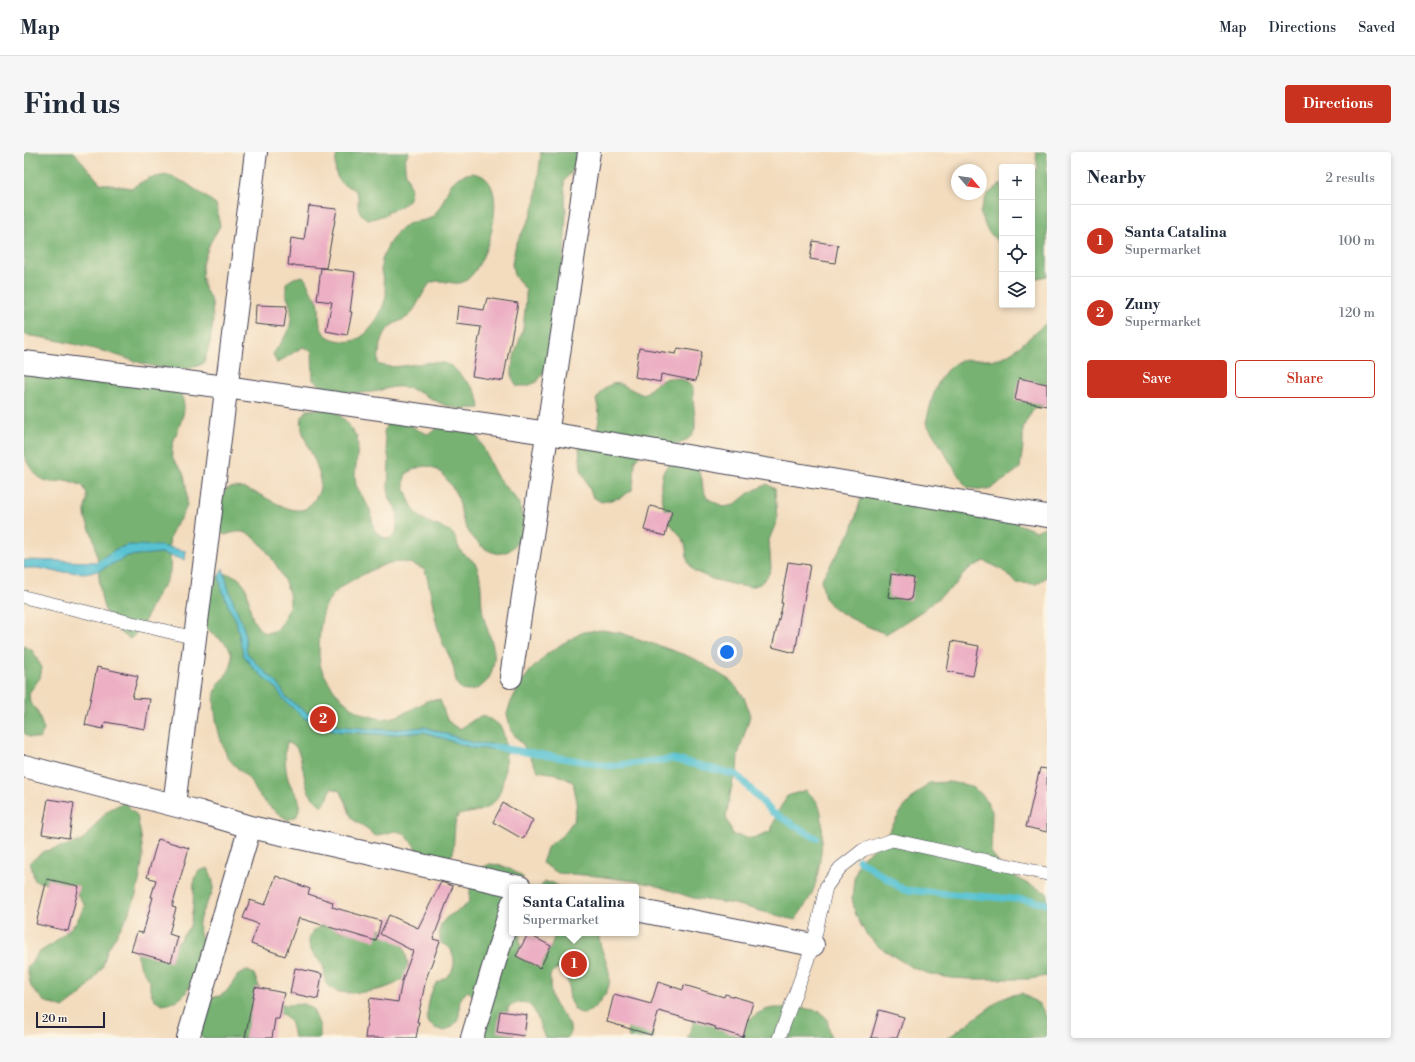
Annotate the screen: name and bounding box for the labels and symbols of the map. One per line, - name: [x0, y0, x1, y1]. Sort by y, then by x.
- north arrow: [951, 164, 987, 200]
- your location: [717, 642, 737, 662]
- pin: 2: [310, 704, 336, 734]
- pin: 1: [561, 949, 587, 979]
- scale bar: [36, 1010, 105, 1029]

